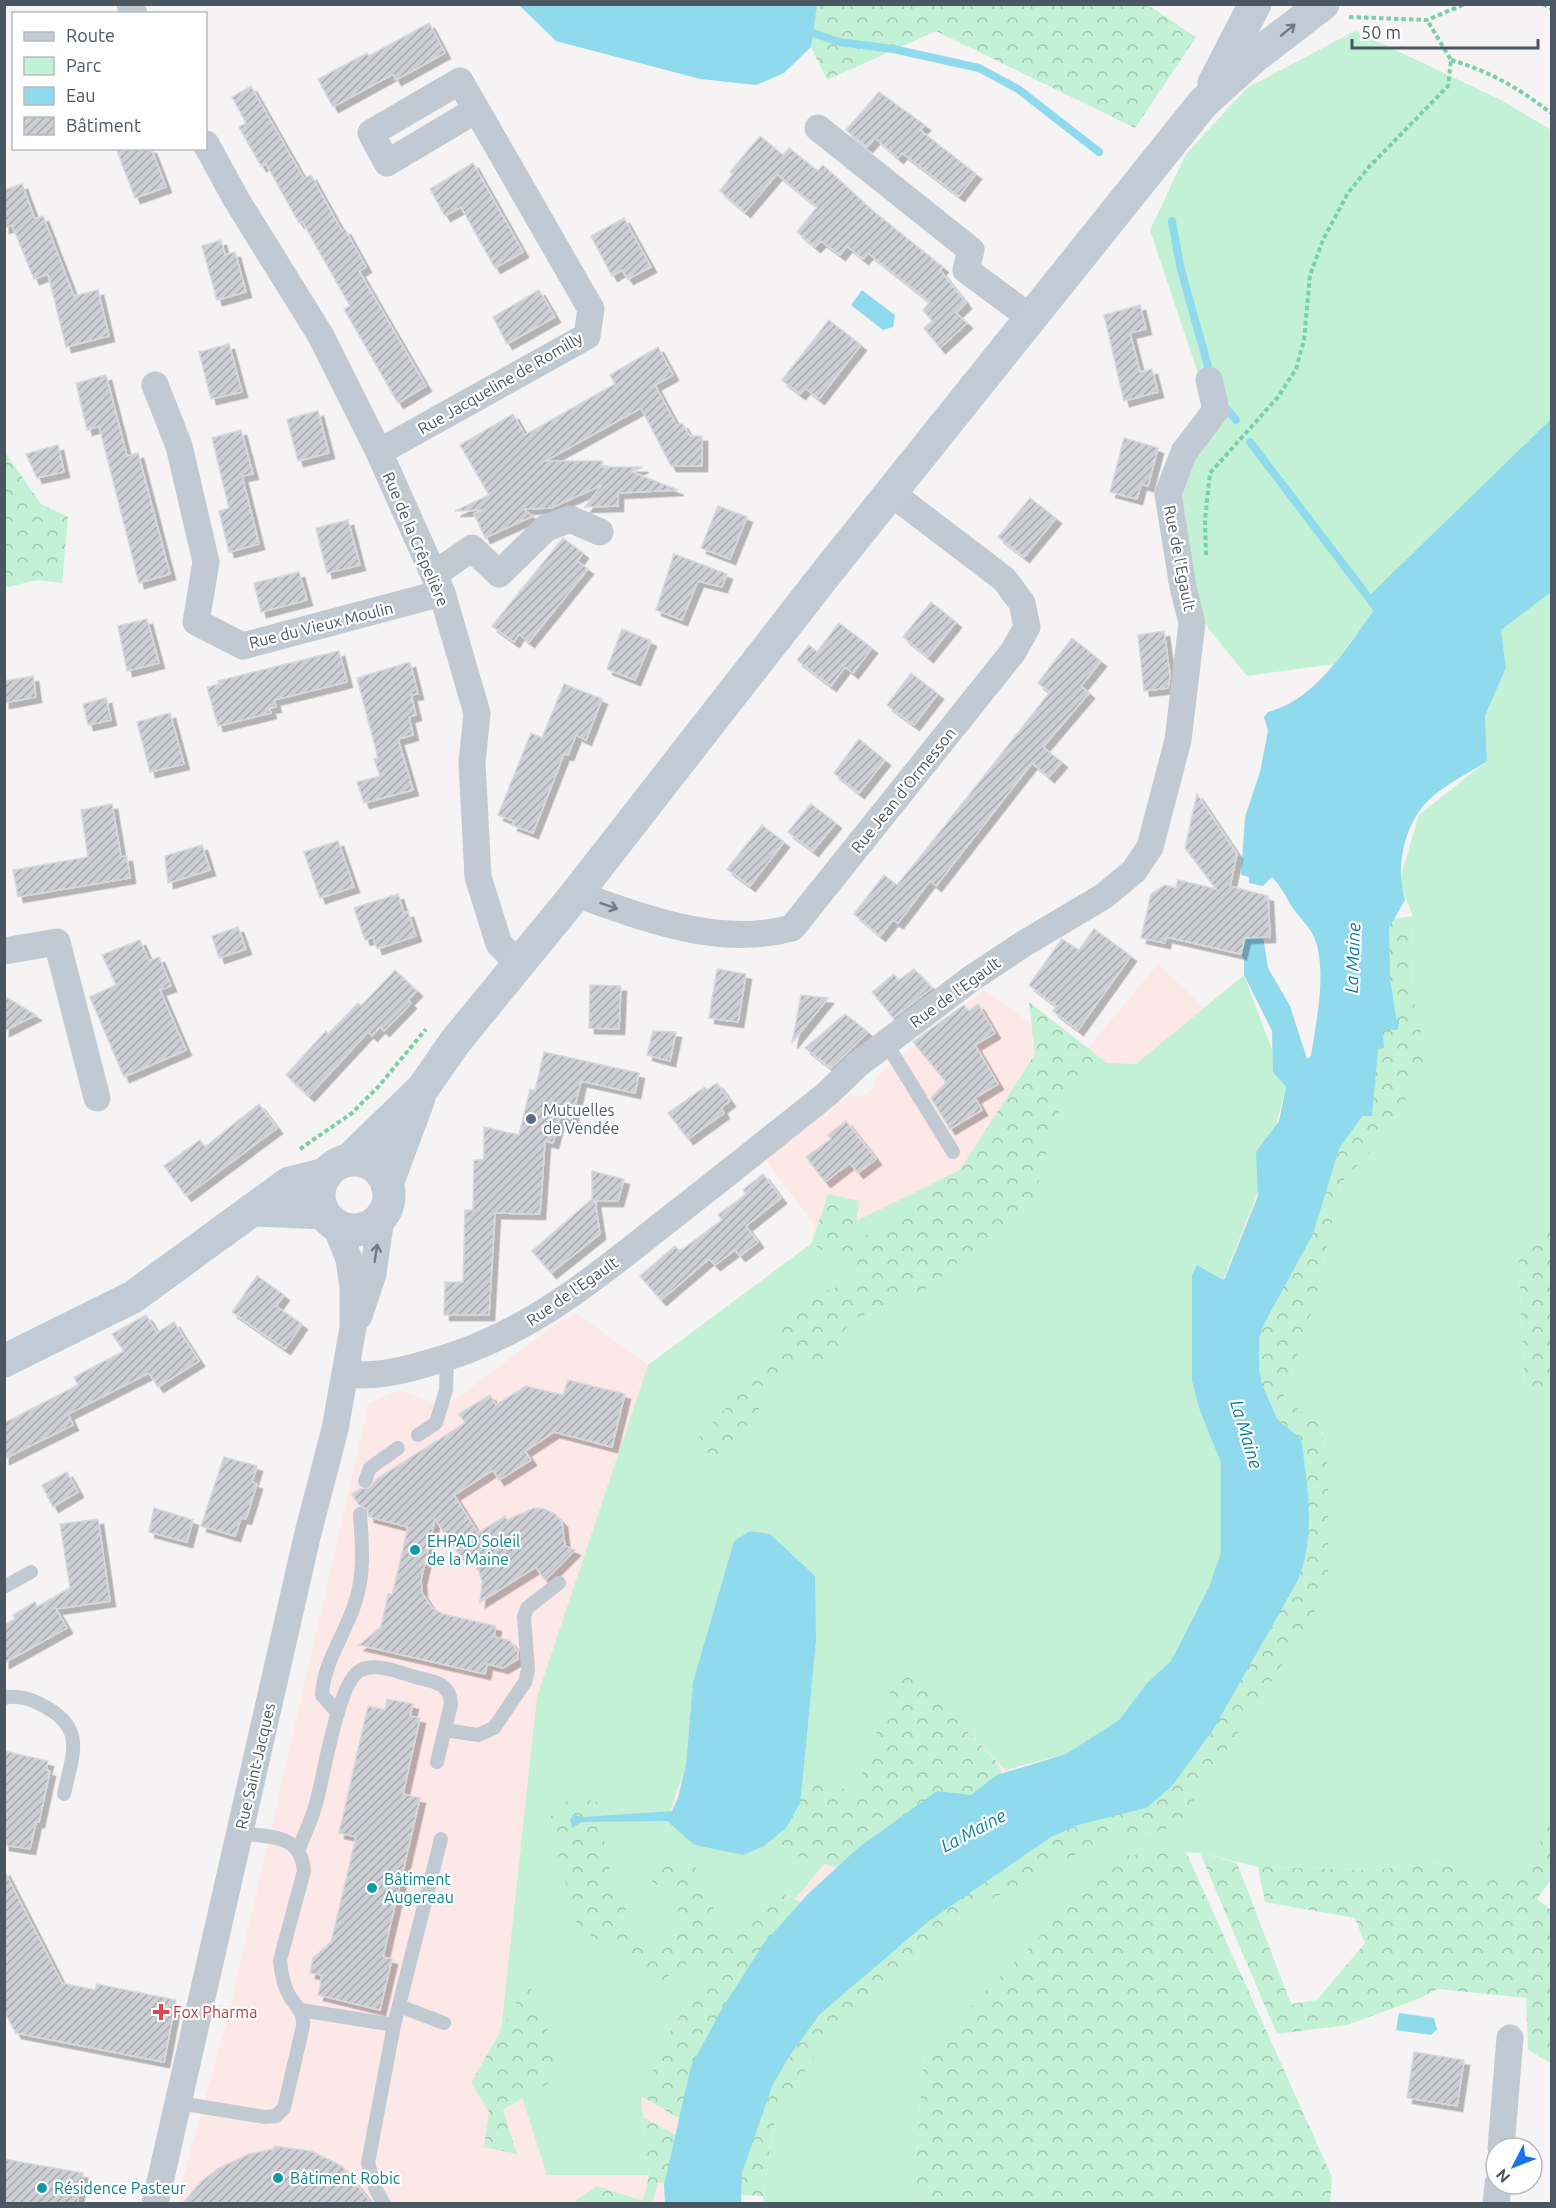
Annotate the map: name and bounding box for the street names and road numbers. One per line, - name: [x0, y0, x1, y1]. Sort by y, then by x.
- street label: Rue Jacqueline de Romilly: [414, 328, 586, 438]
- street label: Rue de la Crêpelière: [380, 469, 452, 609]
- street label: Rue de l'Egault: [1161, 504, 1199, 613]
- street label: Rue du Vieux Moulin: [247, 598, 395, 652]
- street label: Rue Jean d'Ormesson: [847, 724, 959, 856]
- street label: Rue de l'Egault: [906, 953, 1004, 1031]
- street label: Rue de l'Egault: [523, 1252, 622, 1329]
- street label: Rue Saint-Jacques: [232, 1701, 278, 1831]

